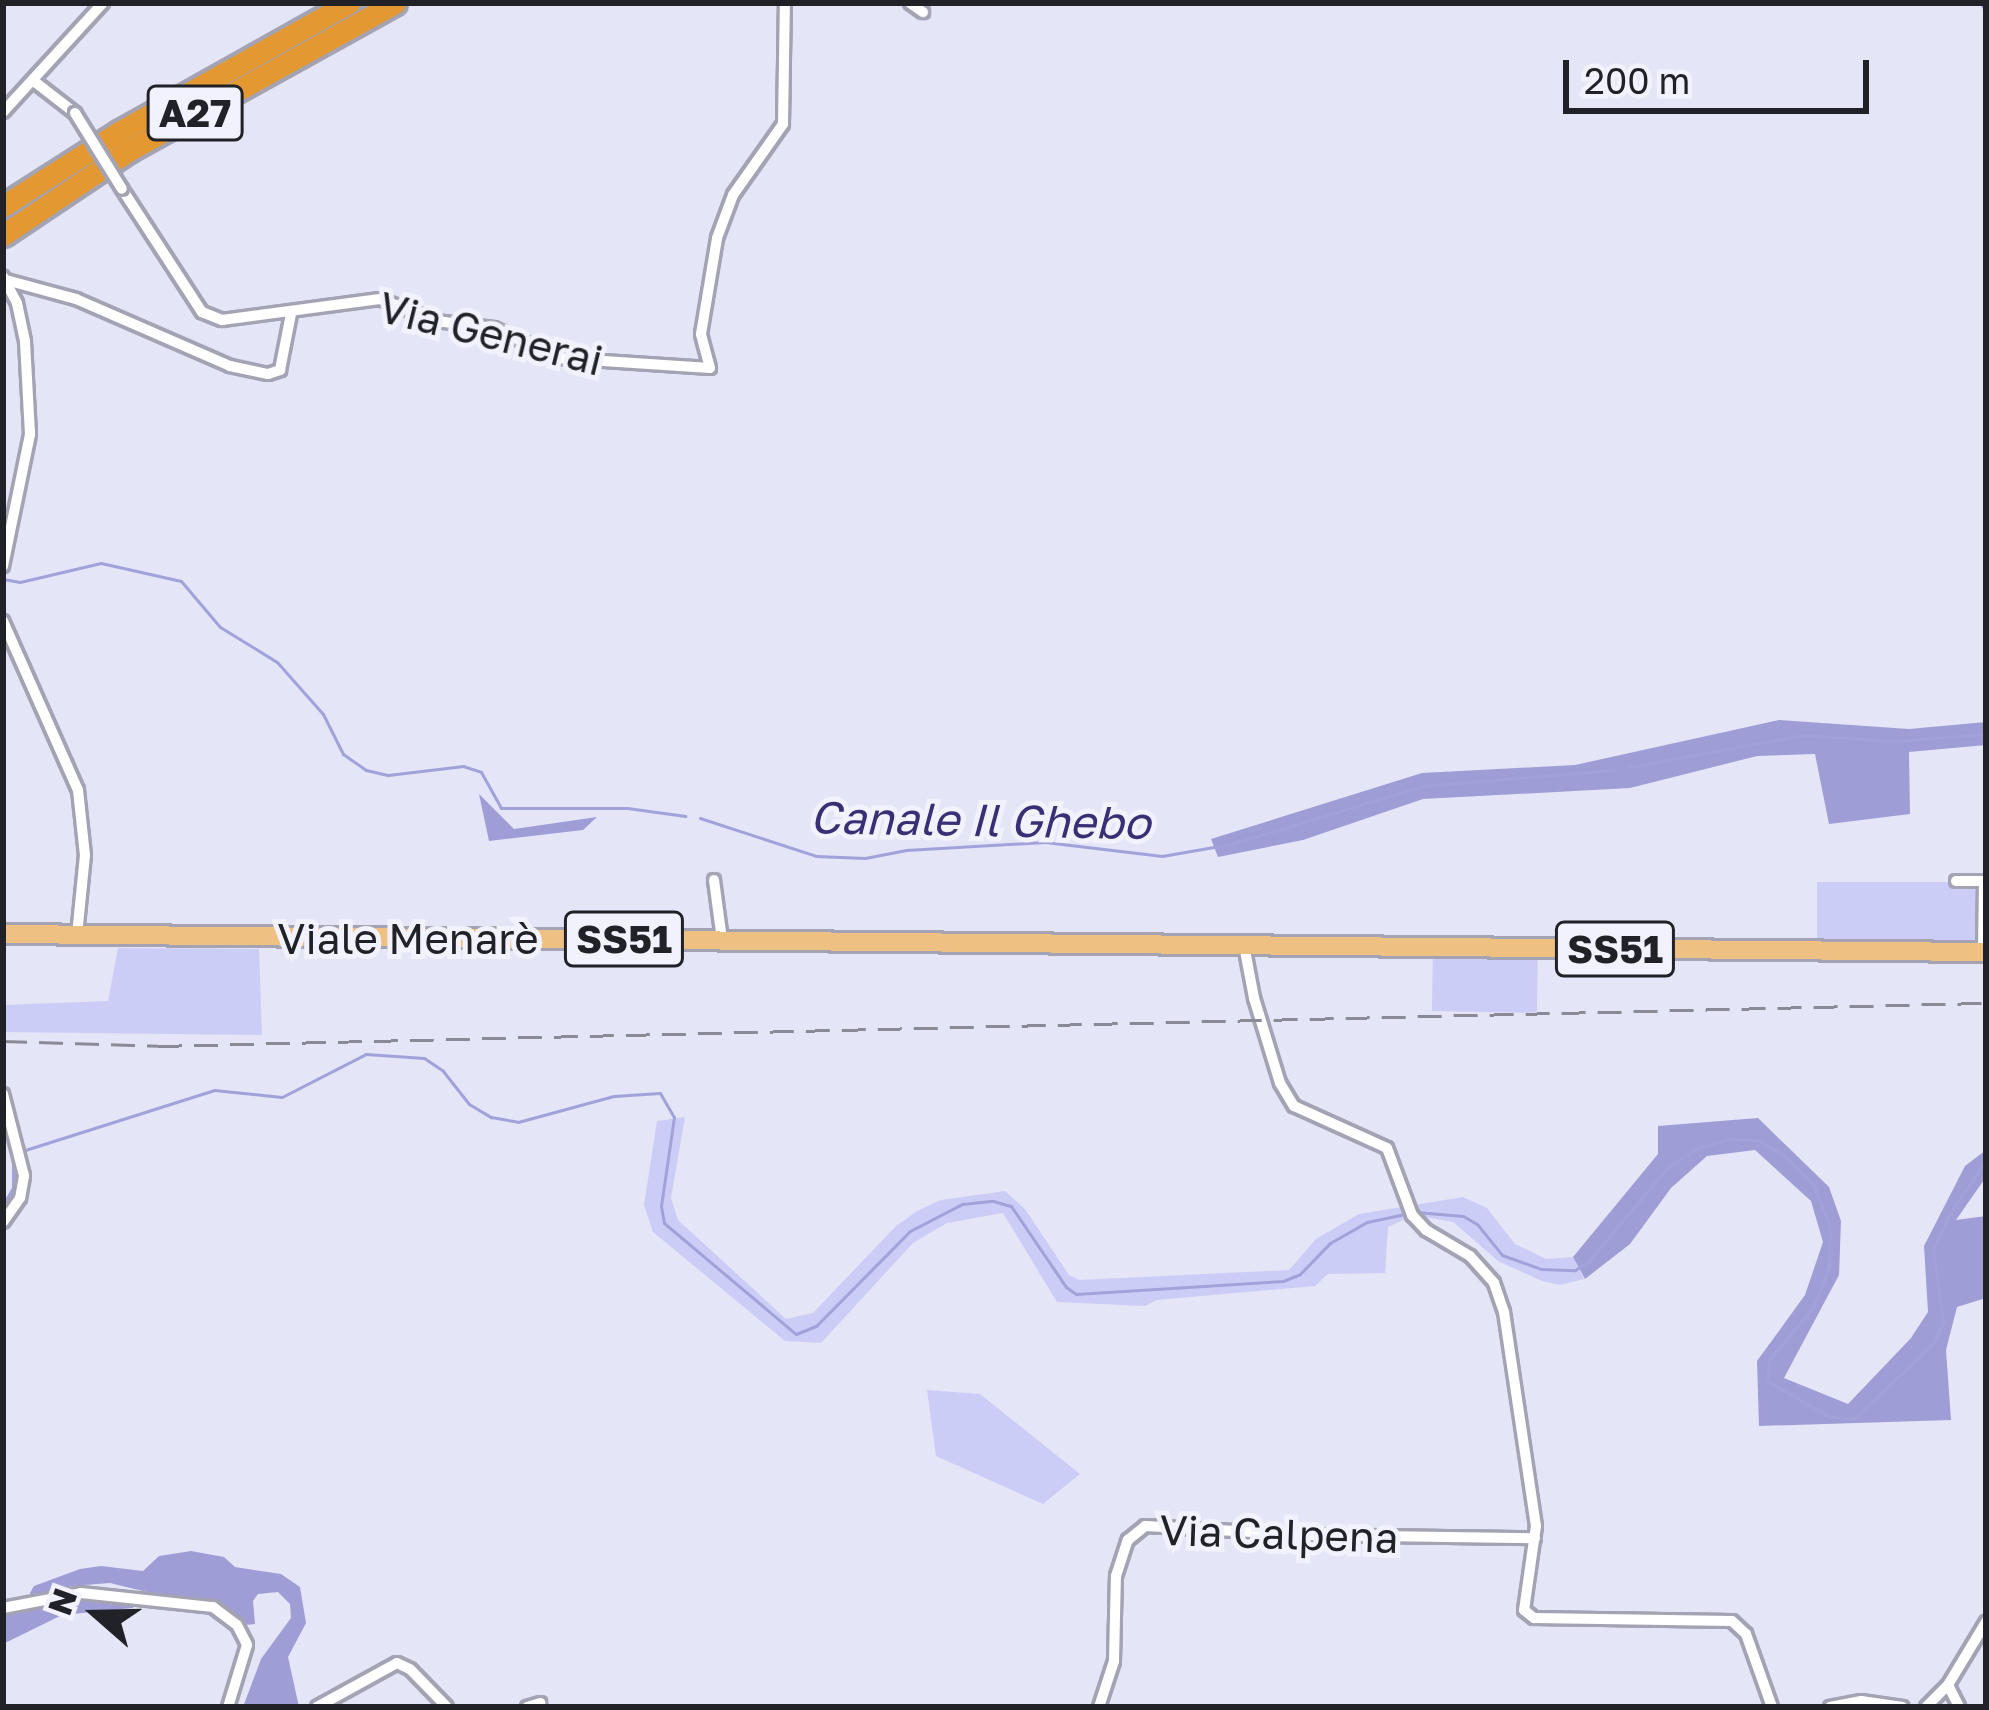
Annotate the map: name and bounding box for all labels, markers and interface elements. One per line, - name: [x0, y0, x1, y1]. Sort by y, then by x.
- scale bar: [1569, 36, 1875, 110]
- text: 200 m: [1584, 59, 1690, 102]
- road number: A27: [144, 80, 246, 146]
- street label: Via Generai: [374, 281, 608, 385]
- water label: Canale Il Ghebo: [809, 790, 1151, 850]
- road number: SS51: [561, 906, 687, 972]
- street label: Viale Menarè: [277, 913, 539, 963]
- road number: SS51: [1552, 916, 1678, 982]
- street label: Via Calpena: [1159, 1504, 1399, 1562]
- north arrow: [36, 1554, 156, 1674]
- text: N: [39, 1583, 84, 1620]

